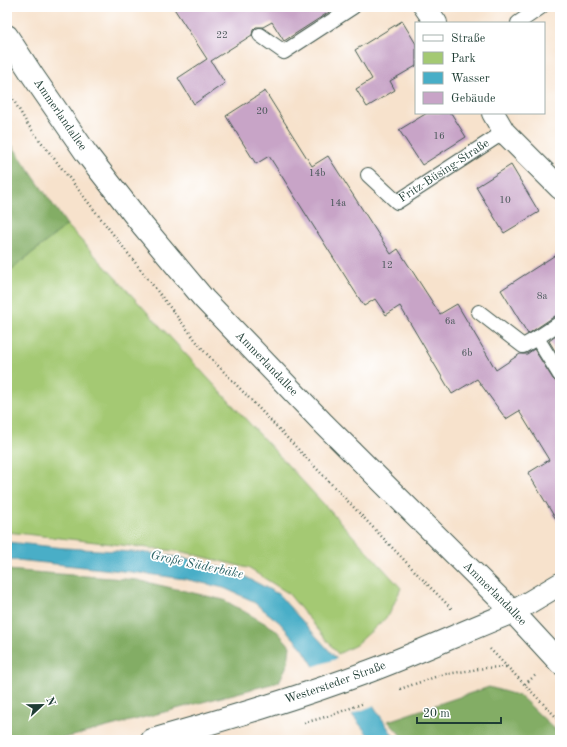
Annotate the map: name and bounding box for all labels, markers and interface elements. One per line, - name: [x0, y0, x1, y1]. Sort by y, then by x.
- legend: [415, 22, 545, 114]
- house number: 22: [216, 30, 228, 40]
- text: Straße: [451, 33, 486, 45]
- text: Park: [451, 53, 476, 65]
- text: Wasser: [451, 73, 490, 85]
- street label: Ammerlandallee: [31, 77, 89, 153]
- text: Gebäude: [451, 93, 496, 105]
- house number: 20: [256, 106, 268, 116]
- house number: 16: [433, 131, 445, 141]
- street label: Fritz-Büsing-Straße: [397, 137, 492, 205]
- house number: 14b: [309, 168, 325, 178]
- house number: 10: [499, 195, 511, 205]
- house number: 14a: [330, 198, 346, 208]
- house number: 12: [381, 260, 393, 270]
- house number: 8a: [537, 291, 547, 301]
- house number: 6a: [445, 316, 455, 326]
- street label: Ammerlandallee: [233, 329, 300, 399]
- house number: 6b: [462, 348, 472, 358]
- water label: Große Süderbäke: [149, 549, 245, 581]
- street label: Ammerlandallee: [461, 560, 529, 628]
- street label: Westersteder Straße: [283, 659, 388, 706]
- north arrow: [22, 685, 62, 725]
- text: N: [43, 696, 57, 708]
- scale bar: [417, 699, 501, 725]
- text: 20 m: [423, 708, 450, 720]

